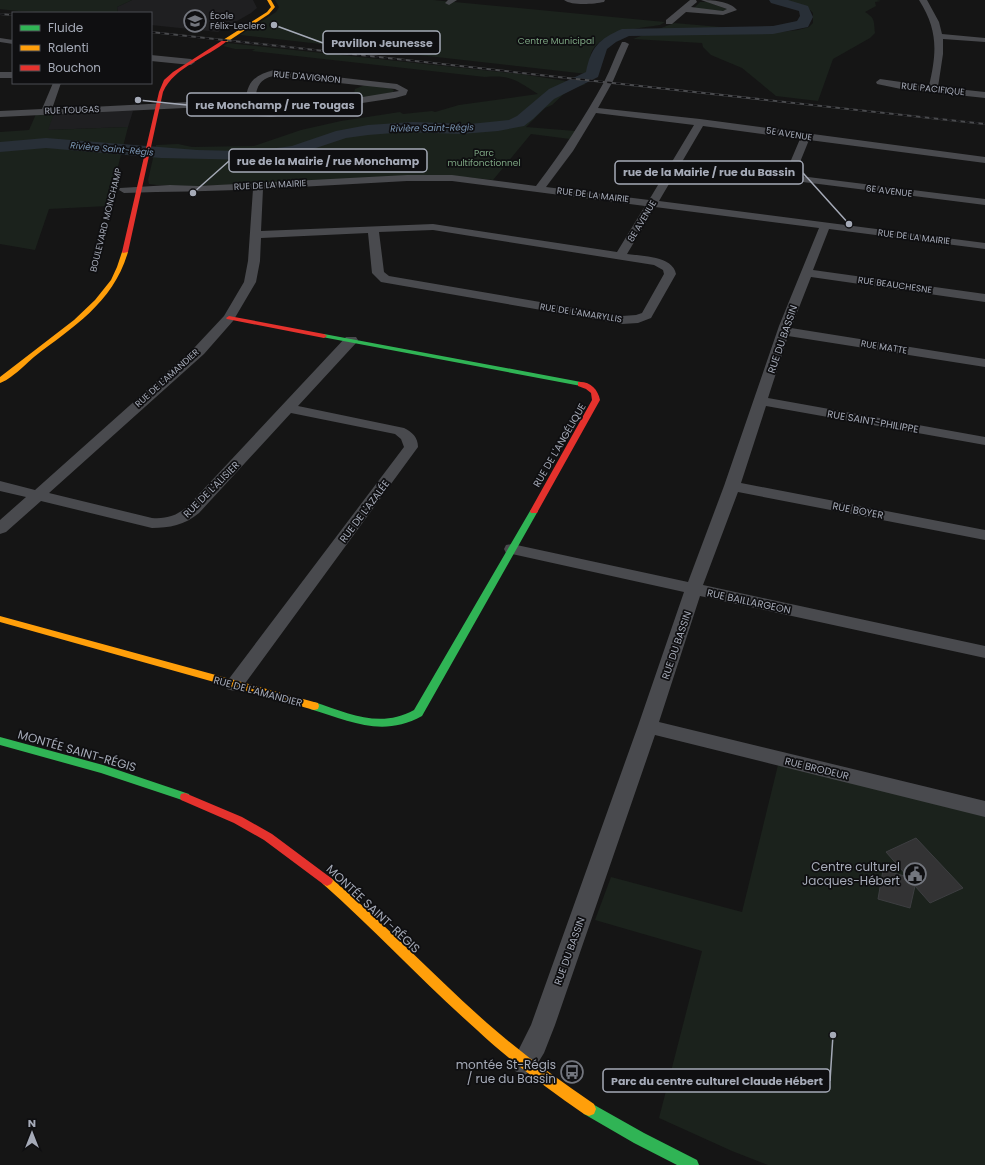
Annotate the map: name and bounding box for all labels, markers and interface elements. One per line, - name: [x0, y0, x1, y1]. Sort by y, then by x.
- school or university icon: École Félix-Leclerc: [182, 8, 208, 34]
- place label: École Félix-Leclerc: [210, 10, 266, 32]
- legend: [12, 12, 152, 84]
- text: Fluide: [48, 19, 83, 36]
- callout: Pavillon Jeunesse: [323, 31, 440, 54]
- text: Pavillon Jeunesse: [331, 35, 433, 51]
- park label: Centre Municipal: [518, 35, 594, 47]
- text: Ralenti: [48, 39, 89, 56]
- text: Bouchon: [48, 59, 101, 76]
- street label: RUE D'AVIGNON: [273, 68, 341, 86]
- street label: RUE PACIFIQUE: [901, 80, 966, 98]
- callout: rue Monchamp / rue Tougas: [187, 93, 362, 116]
- text: rue Monchamp / rue Tougas: [195, 97, 355, 113]
- street label: RUE TOUGAS: [44, 103, 100, 117]
- water label: Rivière Saint-Régis: [390, 121, 474, 135]
- street label: 5E AVENUE: [765, 124, 813, 144]
- water label: Rivière Saint-Régis: [70, 139, 155, 159]
- park label: Parc multifonctionnel: [447, 147, 521, 169]
- callout: rue de la Mairie / rue Monchamp: [229, 149, 427, 172]
- text: rue de la Mairie / rue Monchamp: [237, 153, 420, 169]
- callout: rue de la Mairie / rue du Bassin: [615, 161, 803, 184]
- text: rue de la Mairie / rue du Bassin: [623, 164, 795, 180]
- street label: BOULEVARD MONCHAMP: [87, 167, 125, 273]
- street label: RUE DE LA MAIRIE: [233, 177, 307, 193]
- street label: 6E AVENUE: [865, 182, 913, 200]
- street label: RUE DE LA MAIRIE: [556, 185, 630, 205]
- street label: 8E AVENUE: [625, 198, 659, 244]
- street label: RUE DE LA MAIRIE: [877, 227, 951, 247]
- street label: RUE BEAUCHESNE: [857, 274, 933, 296]
- street label: RUE DE L'AMARYLLIS: [539, 301, 623, 325]
- street label: RUE DU BASSIN: [764, 303, 801, 375]
- street label: RUE MATTE: [860, 337, 908, 357]
- street label: RUE DE L'AMANDIER: [132, 346, 202, 410]
- street label: RUE DE L'ANGÉLIQUE: [529, 401, 590, 490]
- street label: RUE SAINT-PHILIPPE: [826, 406, 920, 437]
- street label: RUE DE L'ALISIER: [180, 458, 243, 521]
- street label: RUE DE L'AZALÉE: [336, 477, 393, 546]
- street label: RUE BOYER: [831, 498, 885, 523]
- street label: RUE BAILLARGEON: [706, 585, 792, 618]
- street label: RUE DU BASSIN: [658, 609, 695, 681]
- street label: RUE DE L'AMANDIER: [212, 672, 304, 711]
- street label: MONTÉE SAINT-RÉGIS: [16, 725, 138, 776]
- street label: RUE BRODEUR: [783, 753, 851, 784]
- place label: Centre culturel Jacques-Hébert: [802, 858, 900, 889]
- street label: MONTÉE SAINT-RÉGIS: [323, 861, 424, 957]
- public building icon: Centre culturel Jacques-Hébert: [902, 861, 928, 887]
- street label: RUE DU BASSIN: [550, 915, 589, 987]
- place label: montée St-Régis / rue du Bassin: [456, 1056, 556, 1087]
- bus stop icon: montée St-Régis / rue du Bassin: [559, 1059, 585, 1085]
- callout: Parc du centre culturel Claude Hébert: [603, 1069, 830, 1092]
- text: Parc du centre culturel Claude Hébert: [611, 1073, 824, 1089]
- north arrow: [12, 1113, 52, 1153]
- text: N: [28, 1115, 36, 1131]

